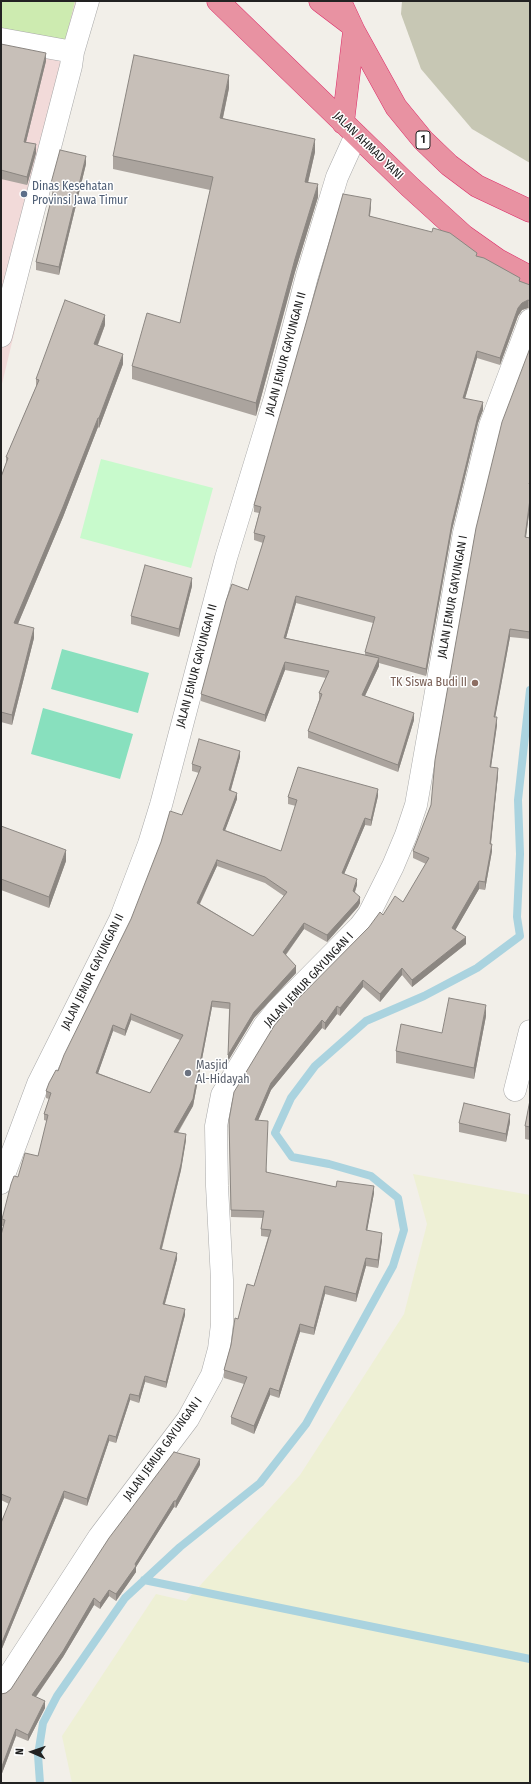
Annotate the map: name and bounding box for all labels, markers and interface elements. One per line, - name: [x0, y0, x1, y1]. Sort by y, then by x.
- street label: JALAN AHMAD YANI: [330, 109, 406, 183]
- road number: 1: [416, 131, 430, 149]
- place label: Dinas Kesehatan Provinsi Jawa Timur: [32, 180, 128, 208]
- marker: Dinas Kesehatan Provinsi Jawa Timur: [19, 189, 29, 199]
- street label: JALAN JEMUR GAYUNGAN II: [263, 290, 309, 418]
- street label: JALAN JEMUR GAYUNGAN I: [435, 534, 471, 660]
- street label: JALAN JEMUR GAYUNGAN II: [174, 602, 220, 730]
- place label: TK Siswa Budi II: [390, 676, 467, 690]
- marker: TK Siswa Budi II: [470, 678, 480, 688]
- street label: JALAN JEMUR GAYUNGAN II: [59, 911, 127, 1033]
- street label: JALAN JEMUR GAYUNGAN I: [261, 930, 357, 1030]
- place label: Masjid Al-Hidayah: [196, 1059, 250, 1087]
- marker: Masjid Al-Hidayah: [183, 1068, 193, 1078]
- street label: JALAN JEMUR GAYUNGAN I: [121, 1394, 205, 1504]
- north arrow: [12, 1732, 52, 1772]
- text: N: [13, 1748, 26, 1755]

